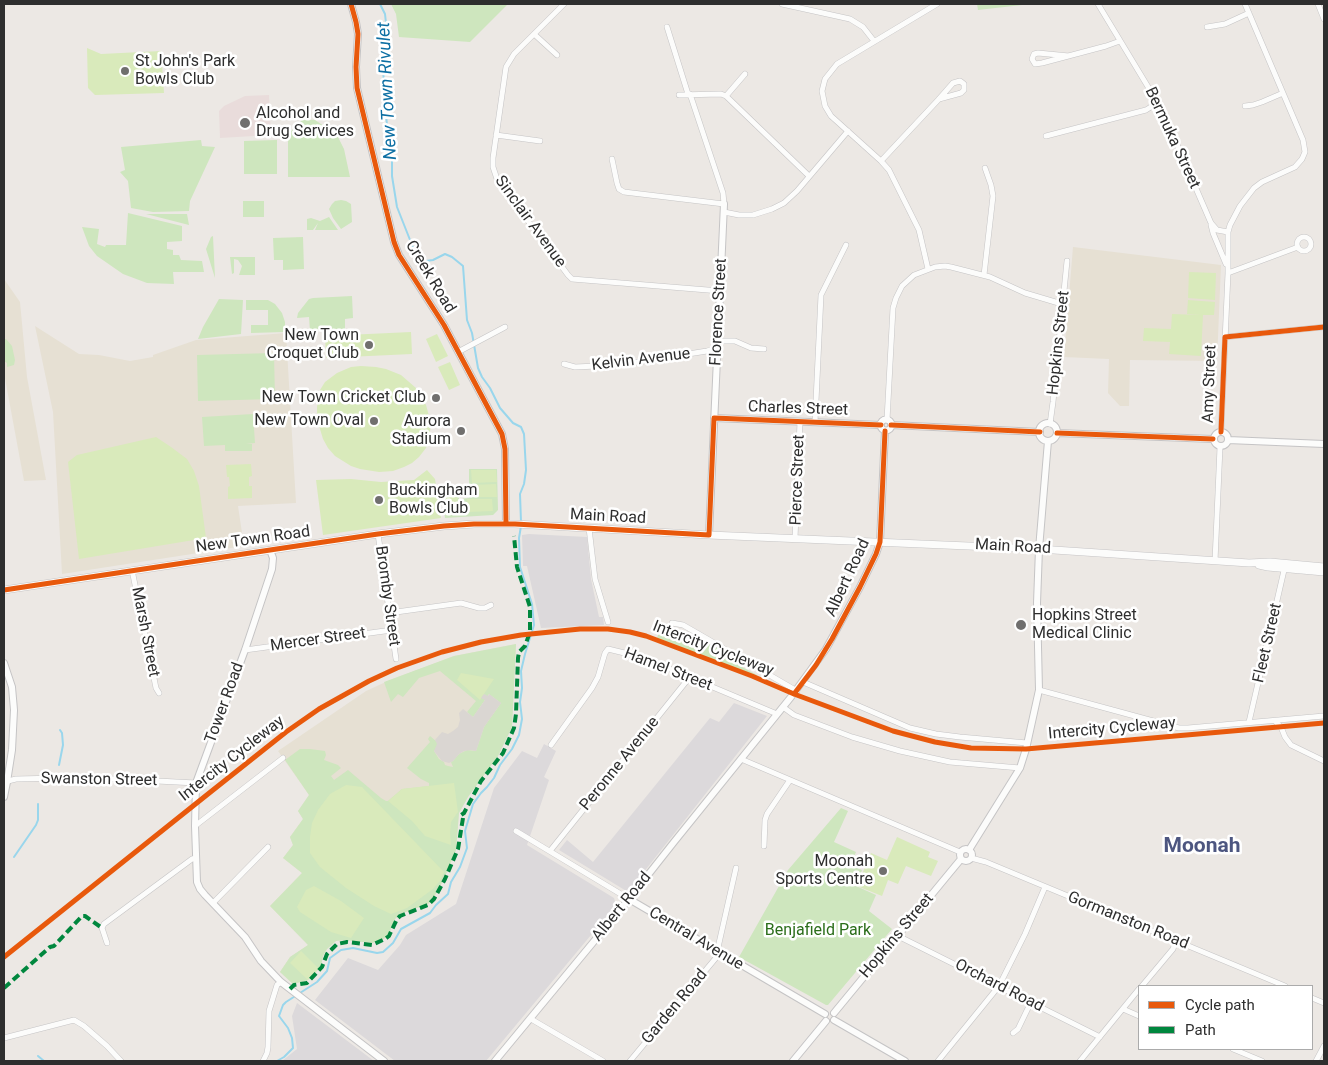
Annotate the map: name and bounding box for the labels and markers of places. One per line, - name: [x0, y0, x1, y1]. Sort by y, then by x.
- place label: St John's Park Bowls Club: [135, 52, 235, 90]
- marker: St John's Park Bowls Club: [119, 65, 131, 77]
- place label: Alcohol and Drug Services: [256, 104, 354, 142]
- marker: Alcohol and Drug Services: [238, 116, 252, 130]
- place label: New Town Croquet Club: [266, 326, 359, 364]
- marker: New Town Croquet Club: [363, 339, 375, 351]
- place label: New Town Cricket Club: [262, 388, 426, 408]
- marker: New Town Cricket Club: [430, 392, 442, 404]
- place label: New Town Oval: [254, 411, 364, 431]
- place label: Aurora Stadium: [392, 412, 451, 450]
- marker: New Town Oval: [368, 415, 380, 427]
- marker: Aurora Stadium: [455, 425, 467, 437]
- place label: Buckingham Bowls Club: [389, 481, 478, 519]
- marker: Buckingham Bowls Club: [373, 494, 385, 506]
- place label: Hopkins Street Medical Clinic: [1032, 606, 1137, 644]
- marker: Hopkins Street Medical Clinic: [1014, 618, 1028, 632]
- place label: Moonah Sports Centre: [775, 852, 873, 890]
- marker: Moonah Sports Centre: [877, 865, 889, 877]

